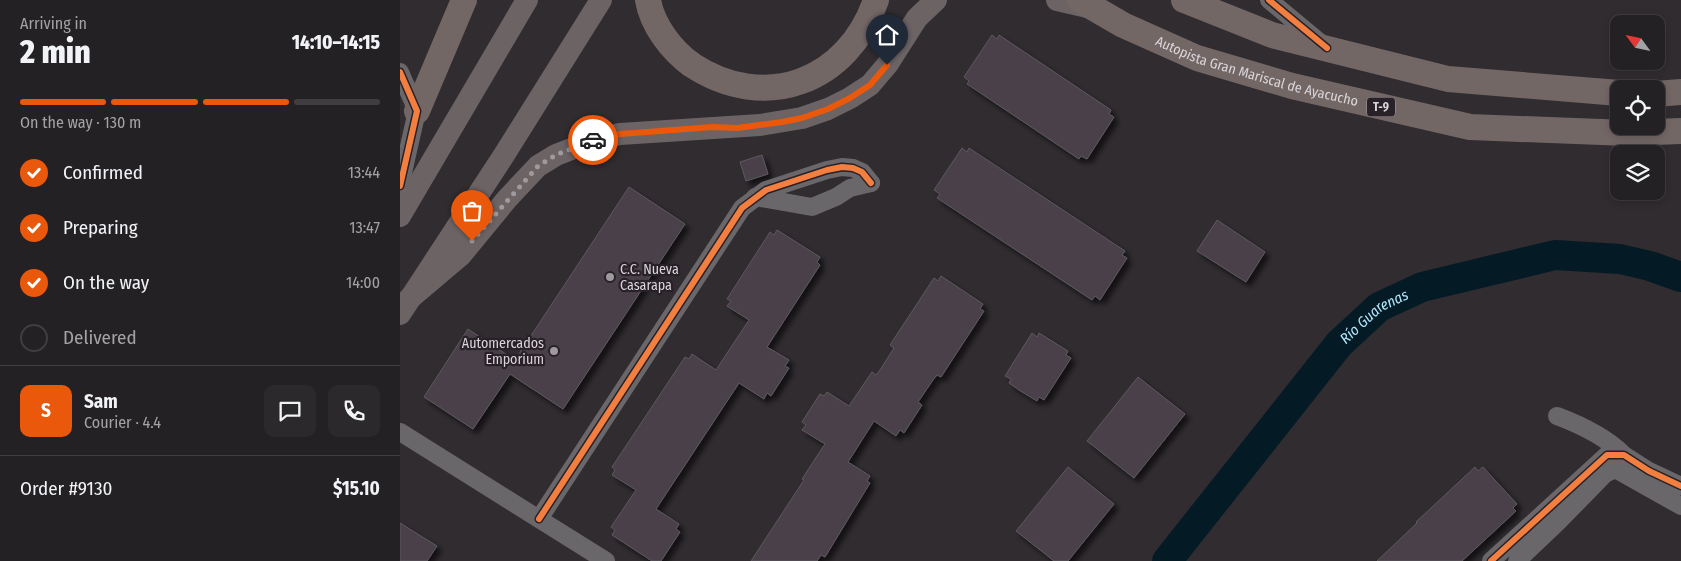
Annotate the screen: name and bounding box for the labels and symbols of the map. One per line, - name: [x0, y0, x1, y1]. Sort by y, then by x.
- pin: [866, 14, 908, 65]
- north arrow: [1610, 15, 1665, 70]
- street label: Autopista Gran Mariscal de Ayacucho: [1153, 32, 1360, 109]
- road number: T-9: [1367, 98, 1395, 116]
- courier: [568, 115, 618, 165]
- pin: [451, 190, 493, 241]
- place label: C.C. Nueva Casarapa: [620, 261, 679, 294]
- marker: C.C. Nueva Casarapa: [604, 271, 616, 283]
- water label: Río Guarenas: [1336, 285, 1412, 348]
- place label: Automercados Emporium: [462, 335, 544, 368]
- marker: Automercados Emporium: [548, 345, 560, 357]

